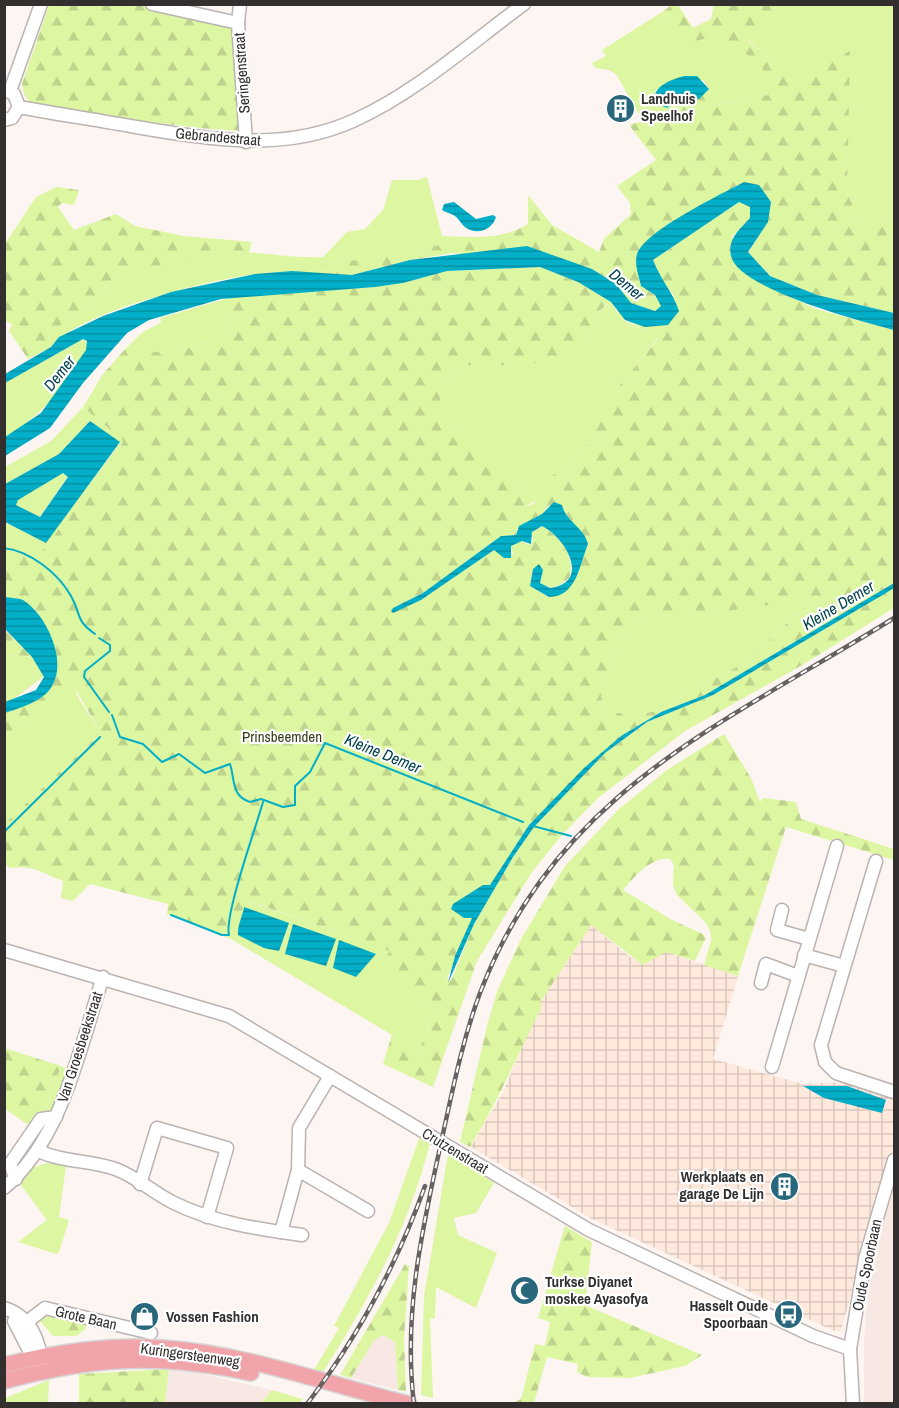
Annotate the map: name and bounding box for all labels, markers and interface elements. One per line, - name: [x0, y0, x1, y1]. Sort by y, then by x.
- street label: Seringenstraat: [228, 31, 255, 114]
- place label: Landhuis Speelhof: [641, 88, 696, 126]
- building icon: Landhuis Speelhof: [604, 92, 636, 124]
- street label: Gebrandestraat: [175, 122, 262, 151]
- water label: Demer: [605, 263, 650, 305]
- water label: Demer: [38, 350, 80, 395]
- water label: Kleine Demer: [798, 575, 879, 635]
- park label: Prinsbeemden: [242, 726, 322, 747]
- water label: Kleine Demer: [342, 728, 425, 778]
- street label: Van Groesbeekstraat: [52, 988, 108, 1105]
- street label: Crutzenstraat: [418, 1123, 493, 1179]
- place label: Werkplaats en garage De Lijn: [679, 1166, 764, 1204]
- building icon: Werkplaats en garage De Lijn: [769, 1170, 801, 1202]
- street label: Oude Spoorbaan: [846, 1217, 887, 1313]
- place label: Turkse Diyanet moskee Ayasofya: [545, 1271, 648, 1309]
- mosque icon: Turkse Diyanet moskee Ayasofya: [508, 1275, 540, 1307]
- place label: Hasselt Oude Spoorbaan: [689, 1295, 768, 1333]
- bus stop icon: Hasselt Oude Spoorbaan: [773, 1299, 805, 1331]
- street label: Grote Baan: [53, 1300, 119, 1335]
- shop icon: Vossen Fashion: [129, 1301, 161, 1333]
- place label: Vossen Fashion: [166, 1306, 259, 1327]
- street label: Kuringersteenweg: [139, 1337, 241, 1372]

